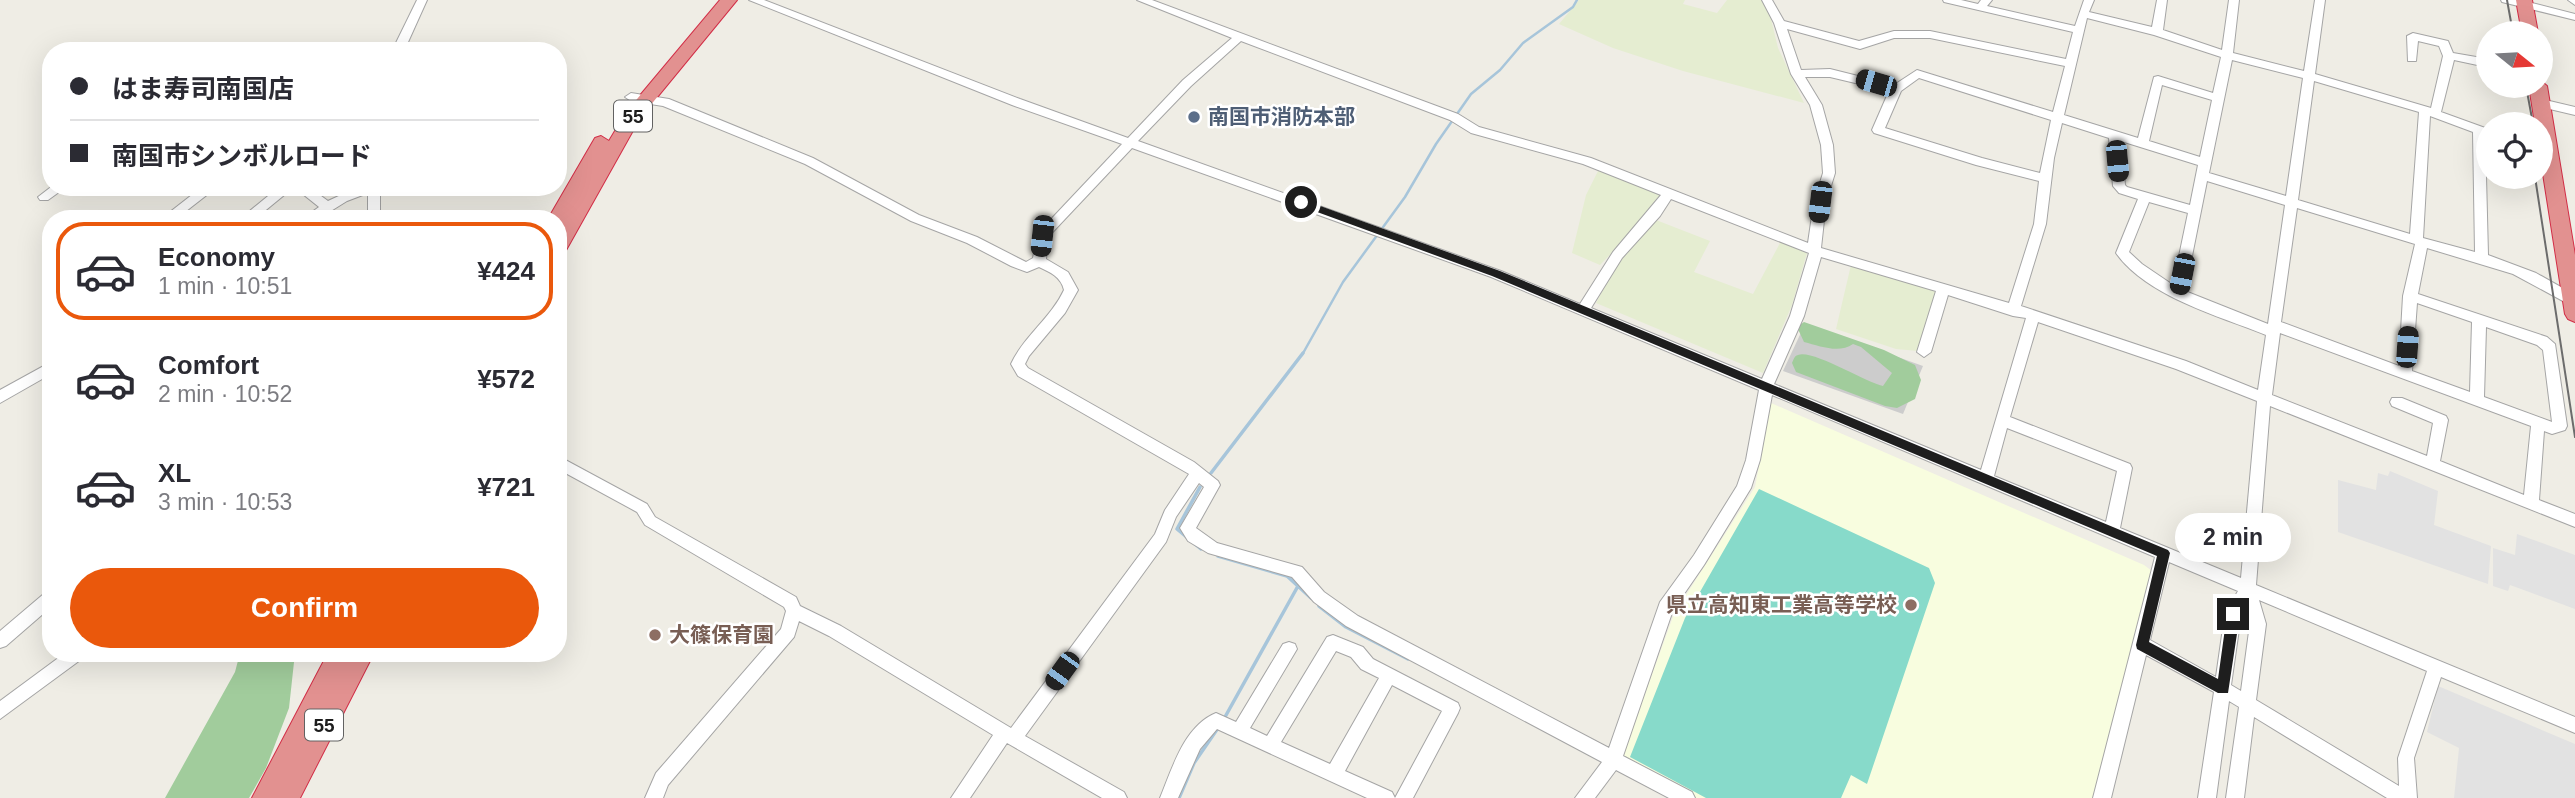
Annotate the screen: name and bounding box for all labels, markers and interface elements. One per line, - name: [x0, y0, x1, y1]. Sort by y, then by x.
- north arrow: [2476, 21, 2553, 98]
- map controls: [2476, 21, 2553, 189]
- car: [1853, 67, 1900, 99]
- text: はま寿司南国店: [112, 74, 294, 104]
- road number: 55: [614, 100, 652, 132]
- place label: 南国市消防本部: [1208, 105, 1355, 128]
- marker: 南国市消防本部: [1186, 109, 1202, 125]
- button: locate: [2476, 112, 2553, 189]
- car: [2105, 139, 2130, 183]
- text: 南国市シンボルロード: [112, 141, 372, 171]
- car: [1808, 180, 1833, 224]
- route start: [1285, 186, 1317, 218]
- car: [1030, 214, 1055, 258]
- icon: car: [74, 240, 137, 303]
- text: Economy: [158, 242, 275, 272]
- car: [2168, 251, 2197, 297]
- text: ¥424: [477, 256, 535, 286]
- text: 1 min · 10:51: [158, 273, 292, 299]
- car: [2396, 325, 2419, 369]
- icon: car: [74, 348, 137, 411]
- text: Comfort: [158, 350, 259, 380]
- text: ¥572: [477, 364, 535, 394]
- text: 2 min · 10:52: [158, 381, 292, 407]
- icon: car: [74, 456, 137, 519]
- text: XL: [158, 458, 191, 488]
- text: ¥721: [477, 472, 535, 502]
- text: 3 min · 10:53: [158, 489, 292, 515]
- callout: 2 min: [2175, 512, 2291, 562]
- text: 2 min: [2203, 524, 2263, 550]
- button: Confirm: [70, 568, 539, 648]
- place label: 県立高知東工業高等学校: [1666, 593, 1897, 616]
- marker: 県立高知東工業高等学校: [1903, 597, 1919, 613]
- route end: [2217, 598, 2249, 630]
- place label: 大篠保育園: [669, 623, 774, 646]
- marker: 大篠保育園: [647, 627, 663, 643]
- car: [1042, 648, 1083, 694]
- road number: 55: [305, 710, 343, 740]

